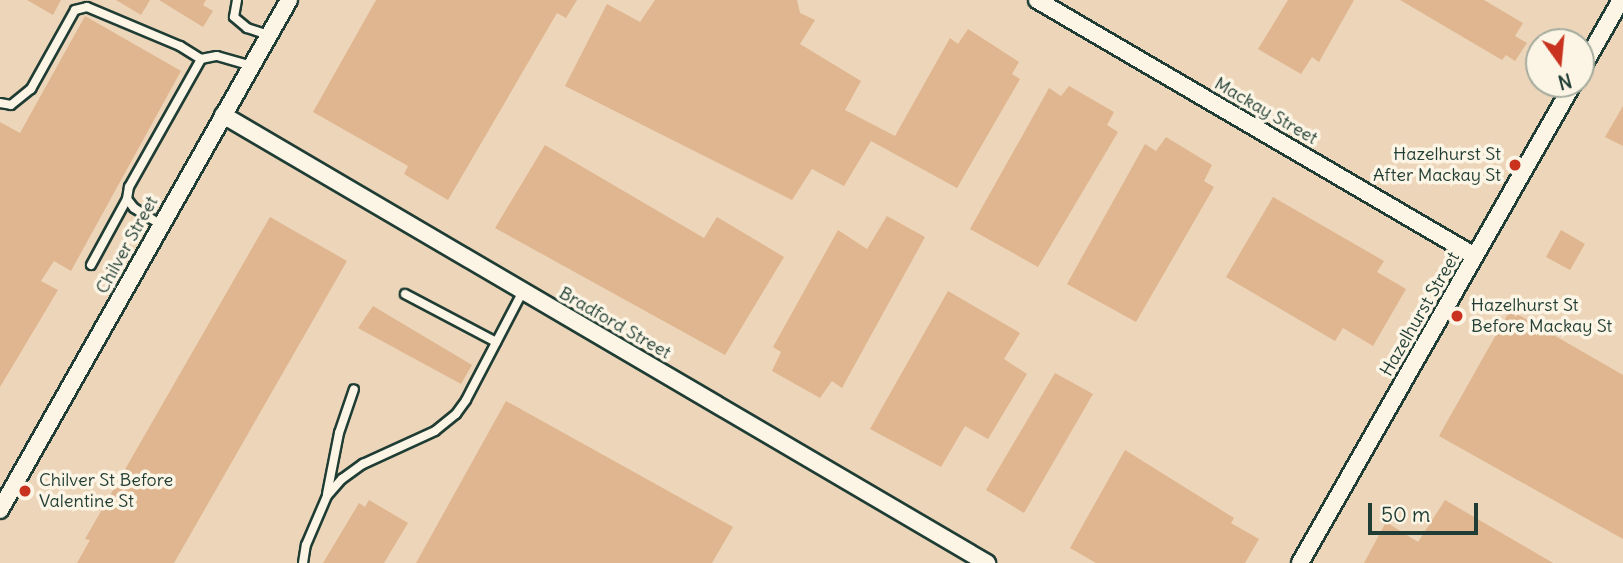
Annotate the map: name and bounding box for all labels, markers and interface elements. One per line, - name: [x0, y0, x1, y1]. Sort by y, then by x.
- north arrow: [1525, 28, 1595, 98]
- text: N: [1555, 68, 1574, 95]
- street label: Mackay Street: [1211, 73, 1321, 149]
- place label: Hazelhurst St After Mackay St: [1373, 144, 1501, 186]
- marker: Hazelhurst St After Mackay St: [1507, 157, 1523, 173]
- street label: Chilver Street: [91, 192, 163, 298]
- street label: Hazelhurst Street: [1376, 248, 1464, 380]
- street label: Bradford Street: [555, 282, 675, 364]
- place label: Hazelhurst St Before Mackay St: [1471, 295, 1612, 338]
- marker: Hazelhurst St Before Mackay St: [1449, 308, 1465, 324]
- place label: Chilver St Before Valentine St: [39, 470, 173, 512]
- marker: Chilver St Before Valentine St: [17, 483, 33, 499]
- scale bar: [1371, 490, 1481, 534]
- text: 50 m: [1381, 501, 1430, 528]

